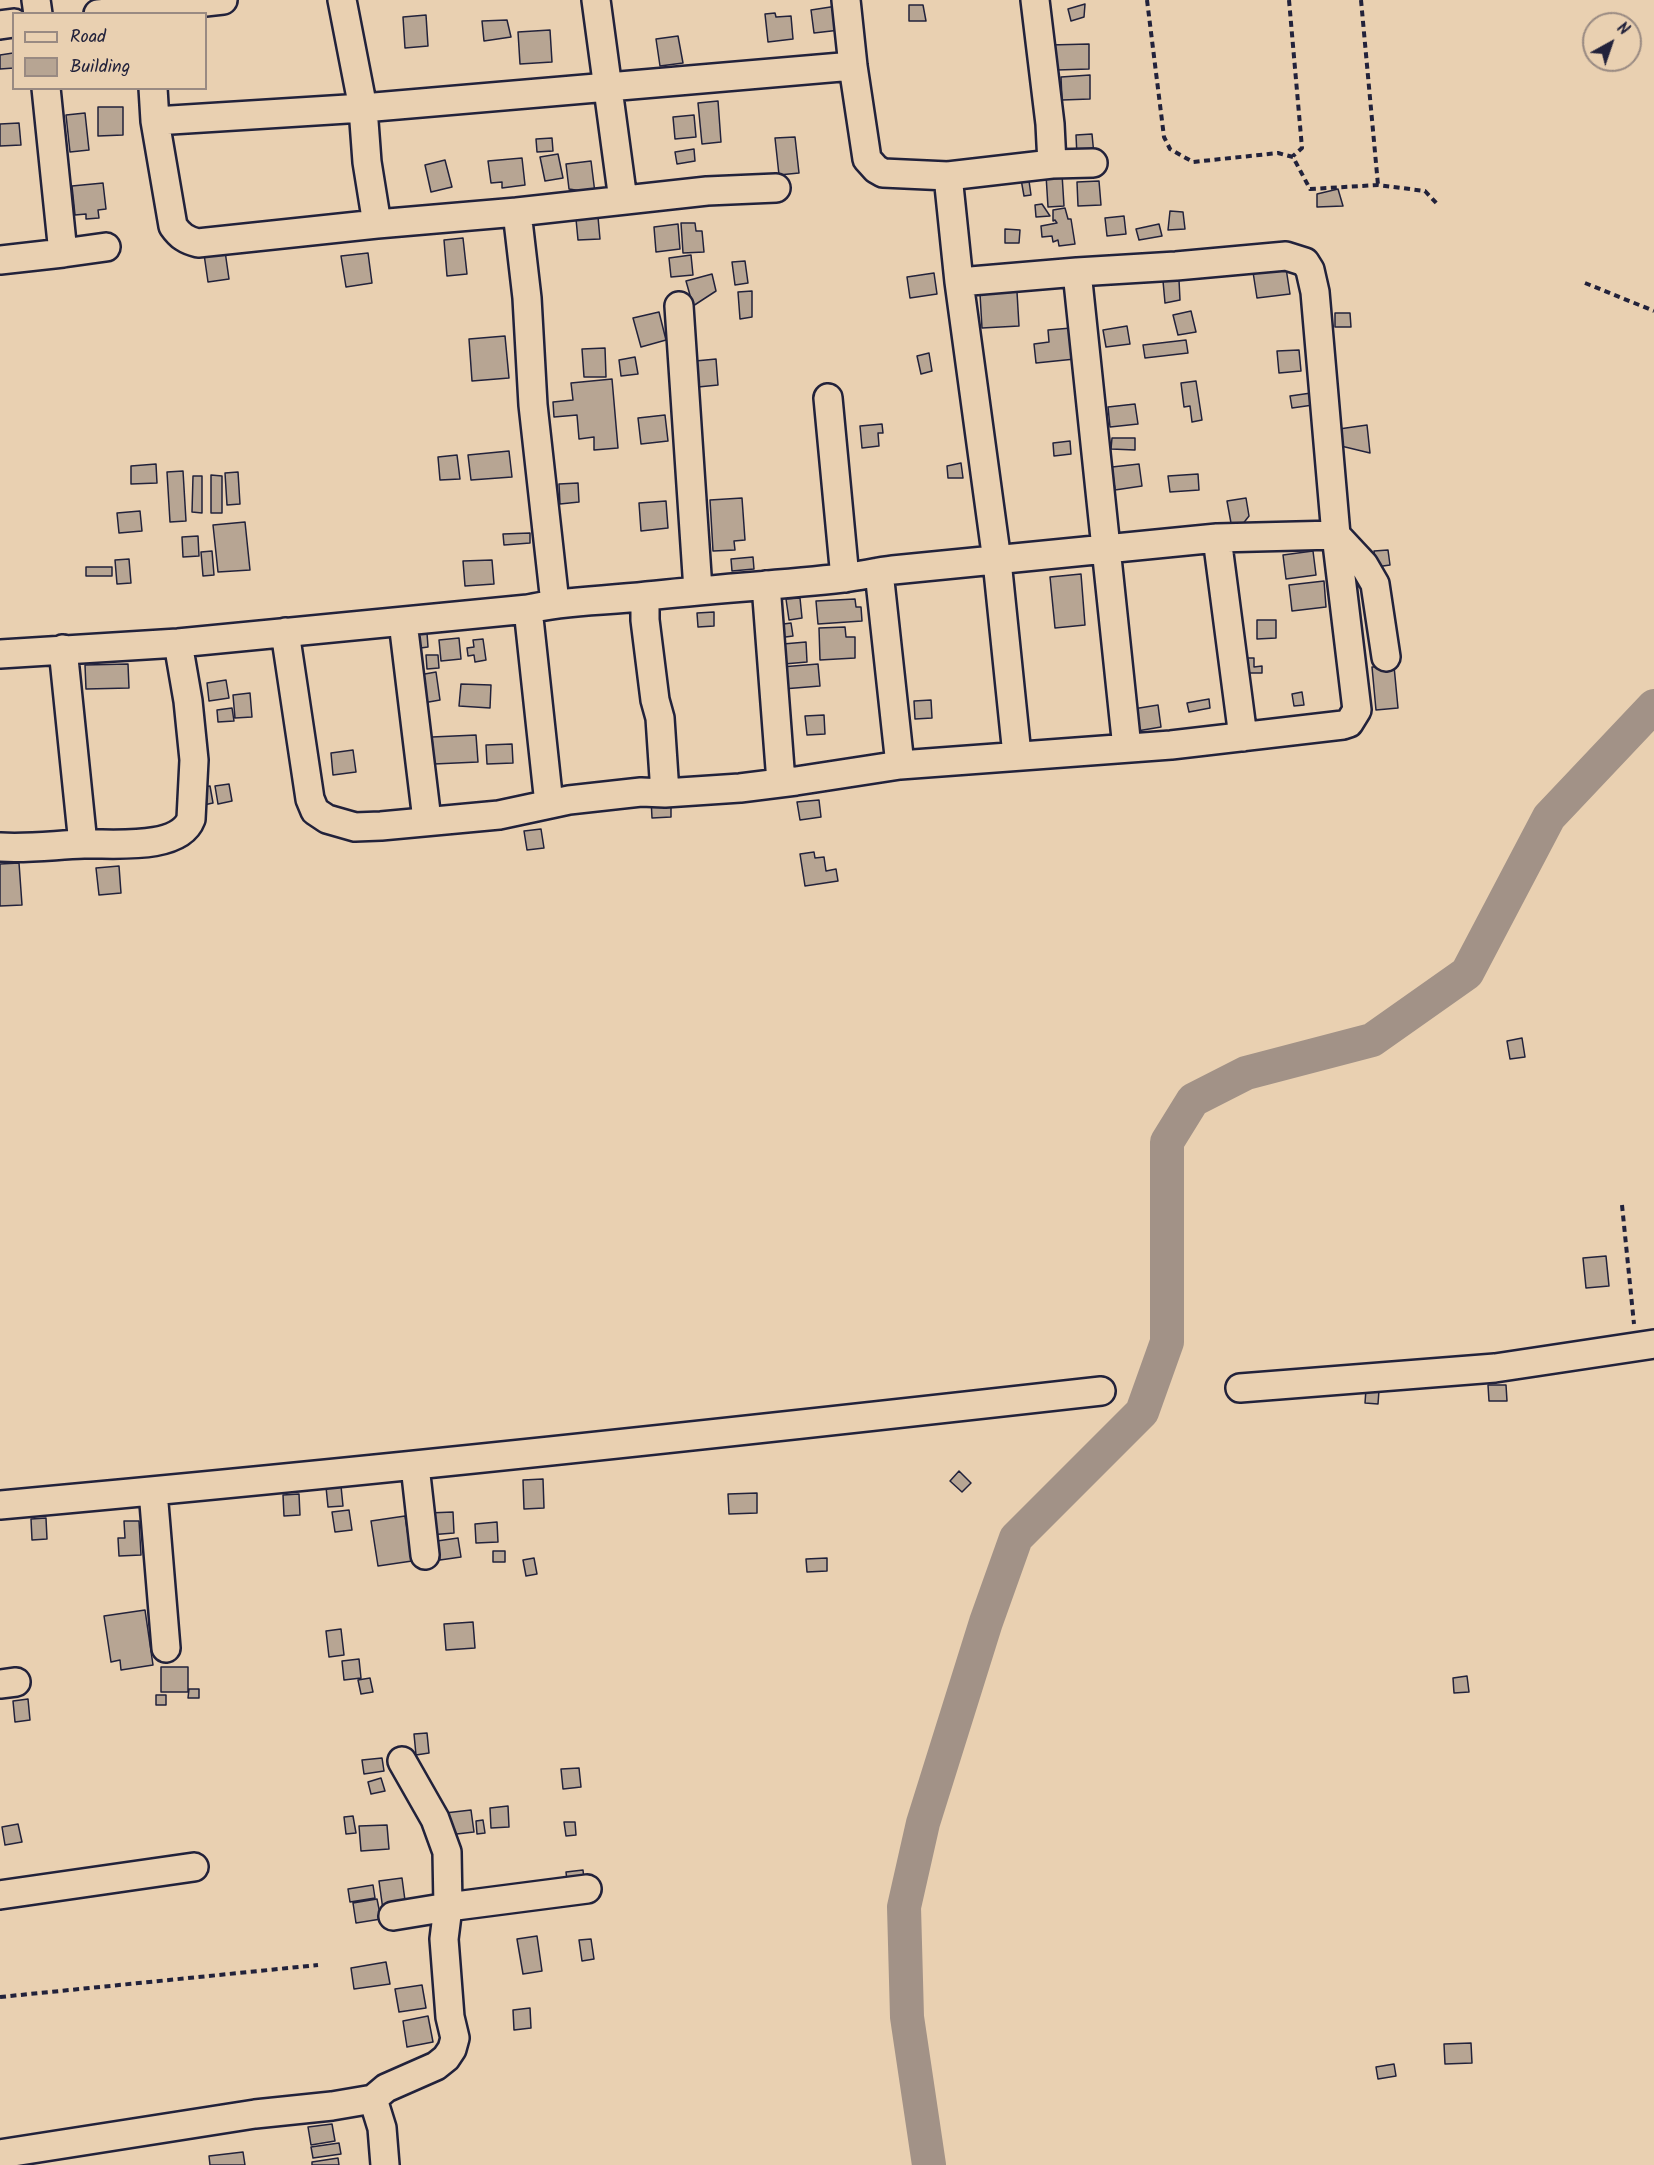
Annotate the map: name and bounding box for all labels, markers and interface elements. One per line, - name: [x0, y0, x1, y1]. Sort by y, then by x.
- legend: [12, 12, 207, 90]
- north arrow: [1582, 12, 1642, 72]
- text: N: [1611, 17, 1635, 42]
- text: Road: [70, 23, 106, 52]
- text: Building: [70, 53, 130, 82]

